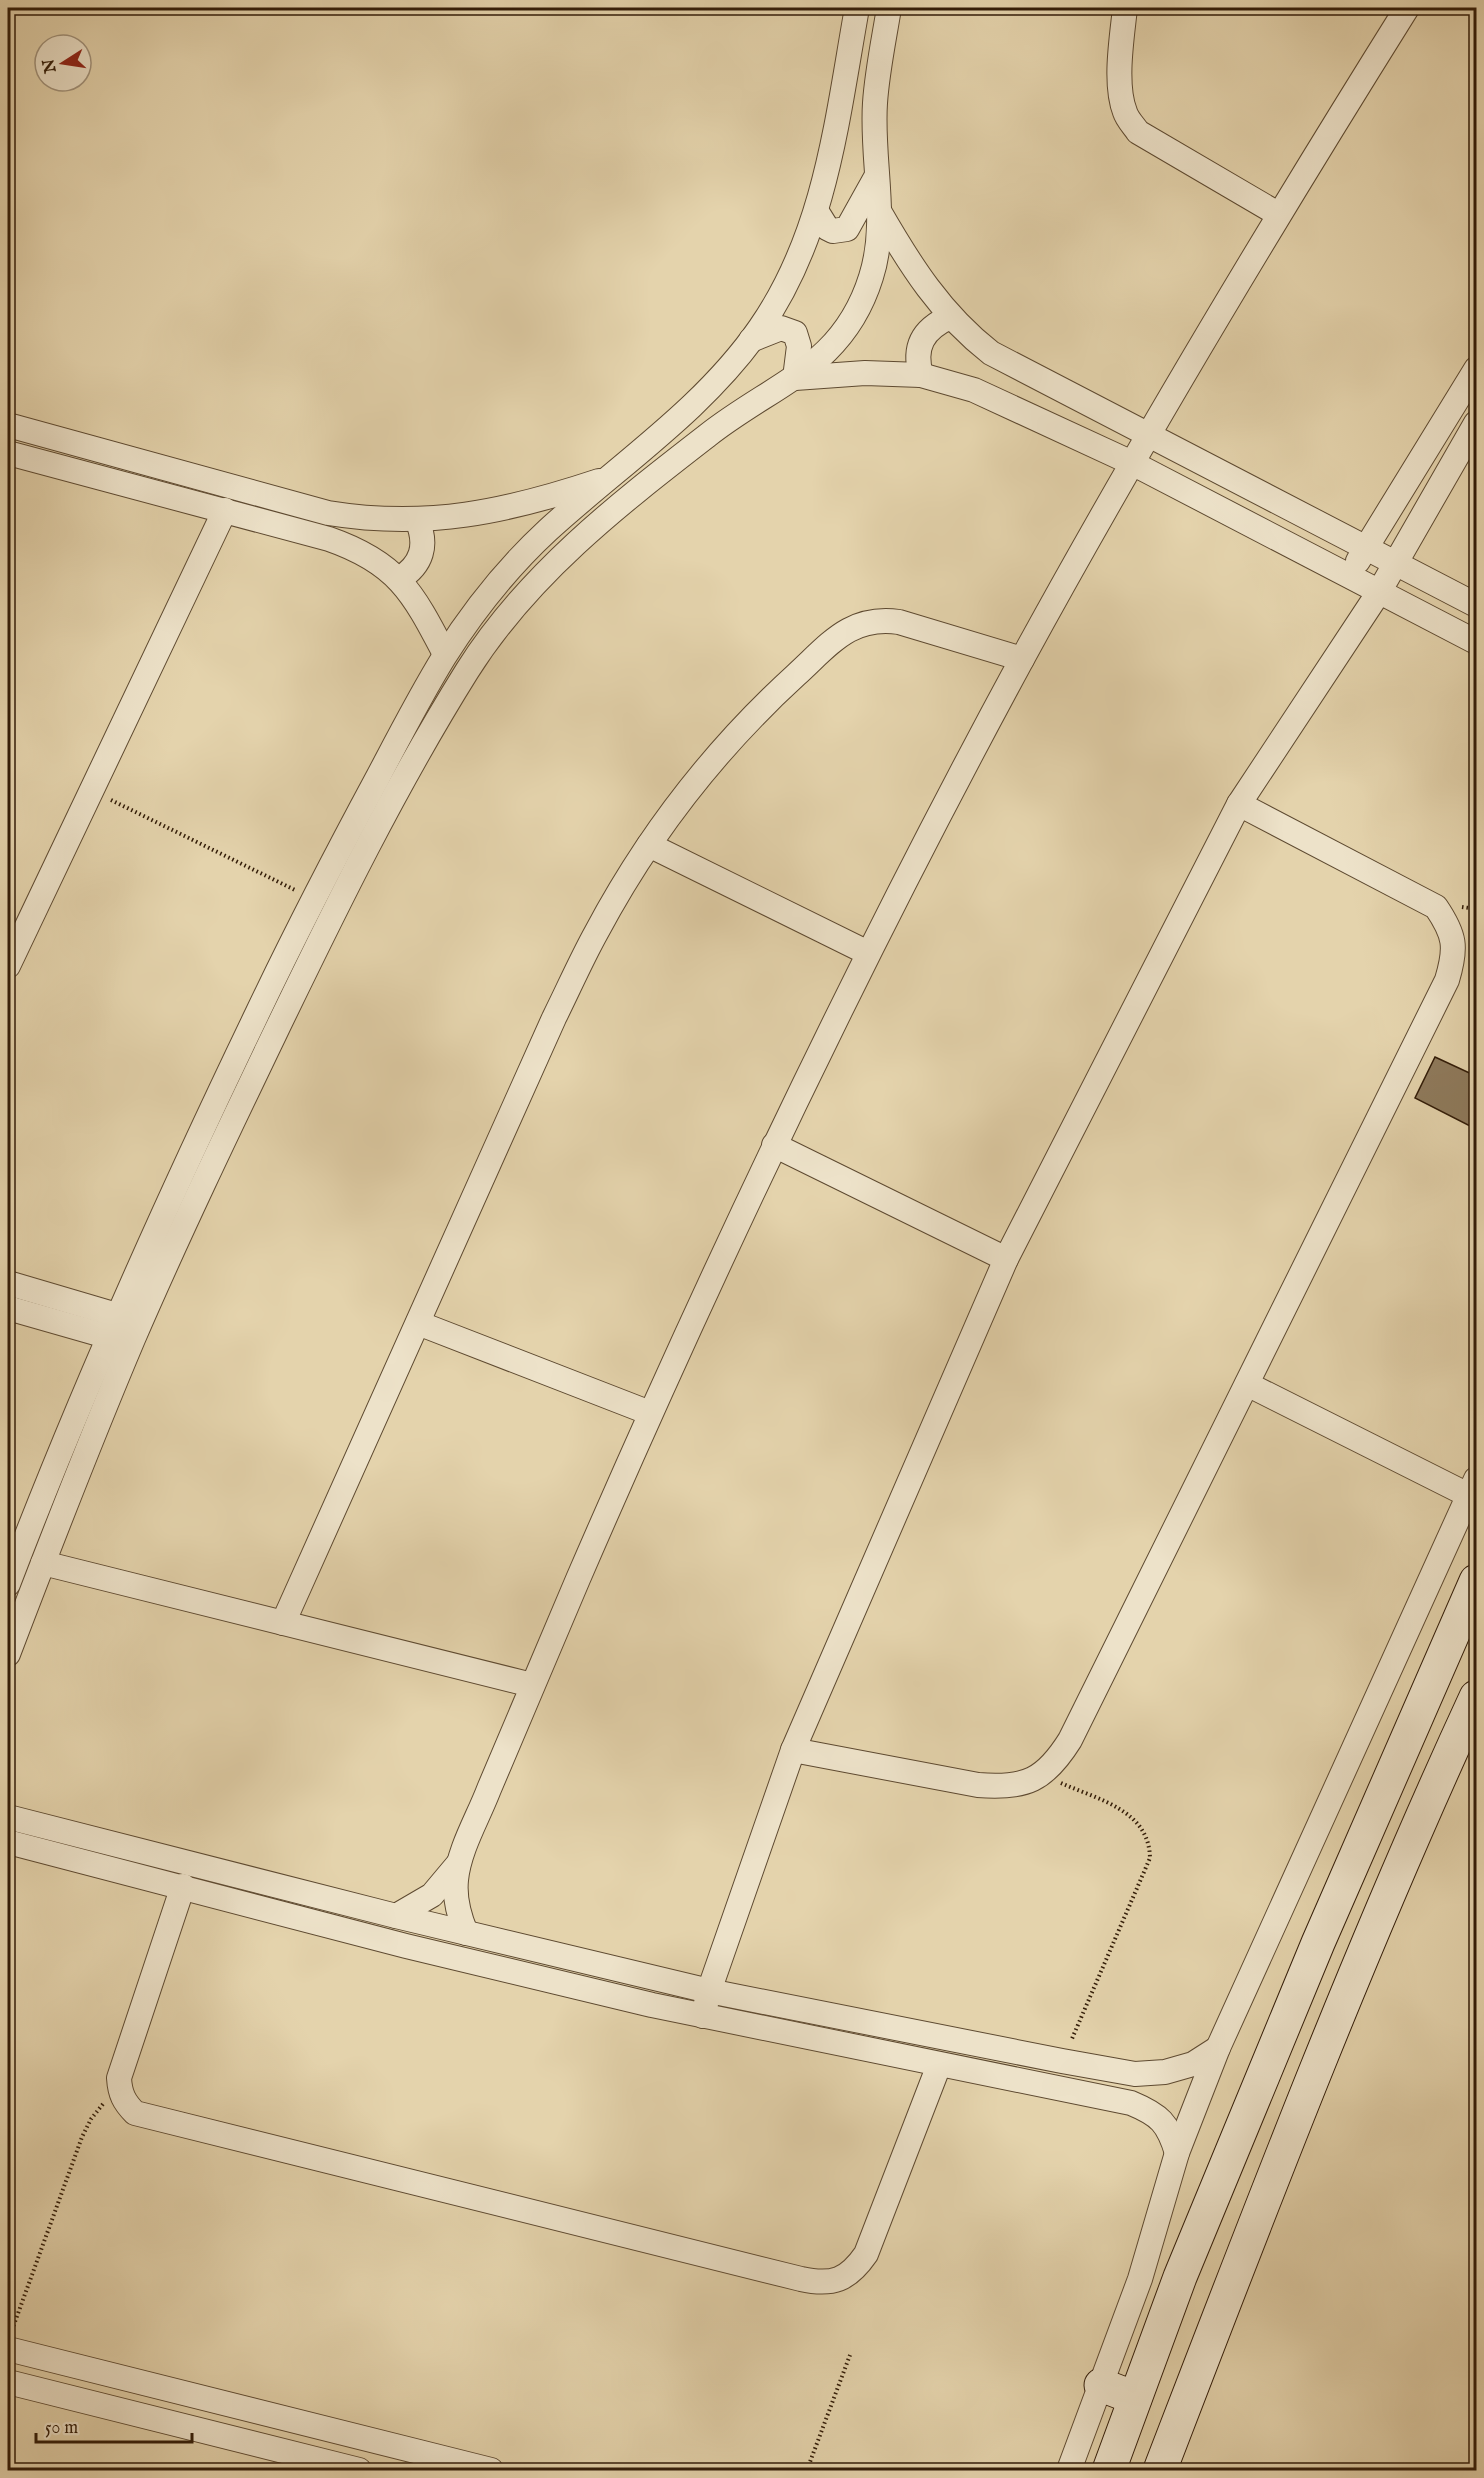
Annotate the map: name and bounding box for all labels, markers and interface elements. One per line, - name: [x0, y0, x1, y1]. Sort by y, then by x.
- north arrow: [33, 33, 93, 93]
- text: N: [39, 57, 62, 76]
- scale bar: [36, 2406, 192, 2444]
- text: 50 m: [45, 2417, 78, 2440]

